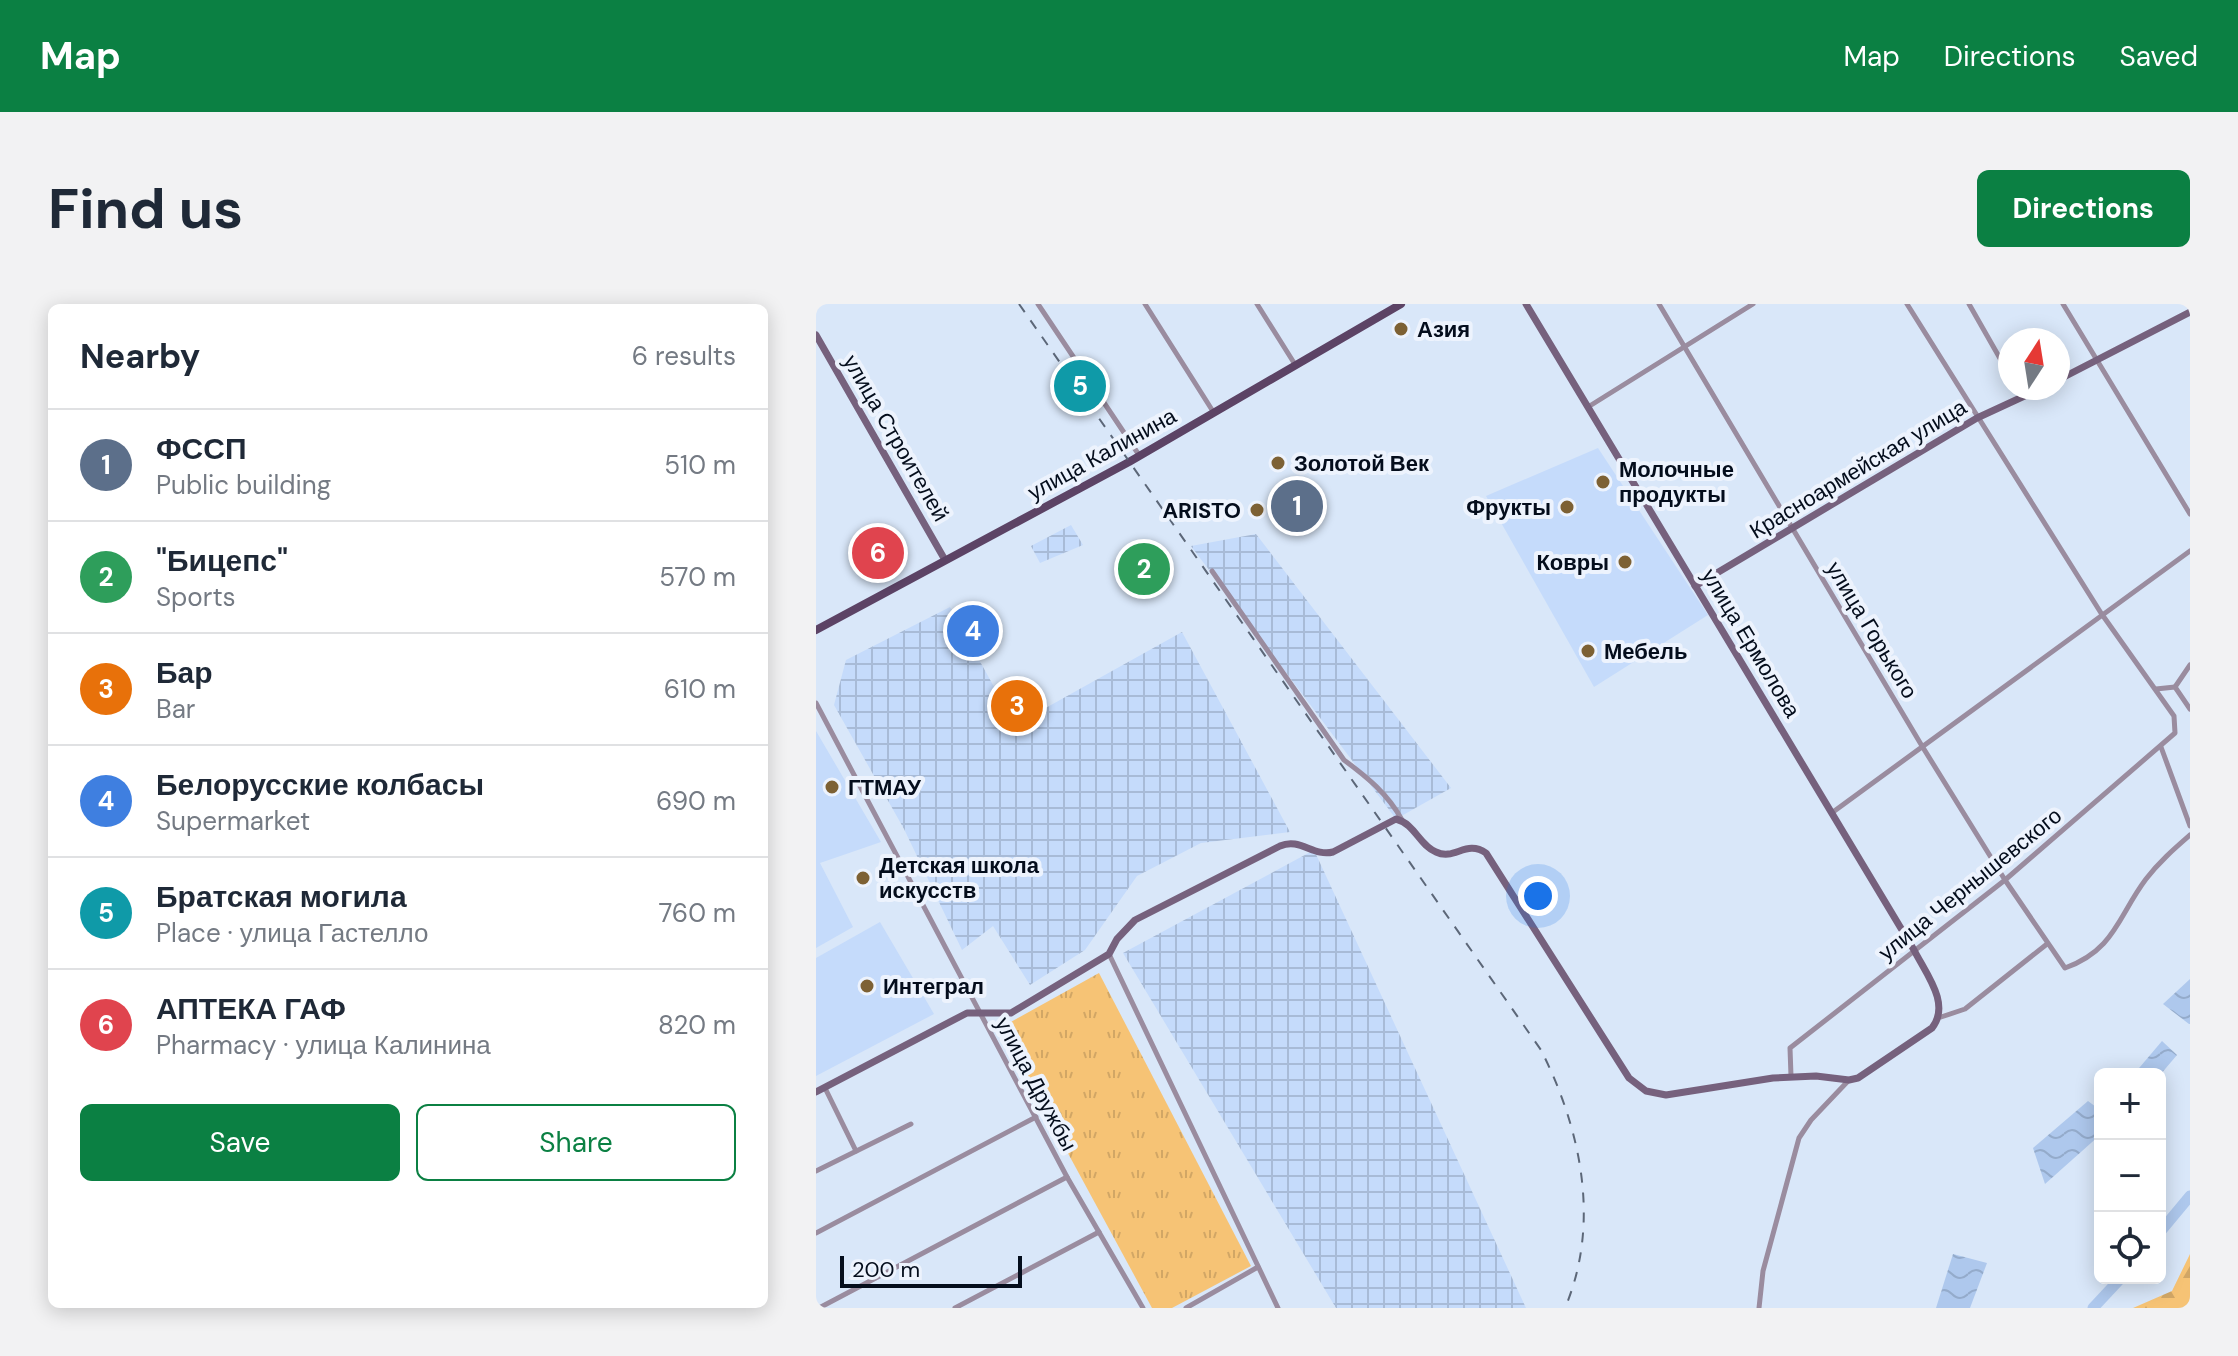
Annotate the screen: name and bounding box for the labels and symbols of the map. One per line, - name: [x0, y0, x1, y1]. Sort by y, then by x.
- place label: Азия: [1417, 315, 1470, 344]
- marker: Азия: [1392, 320, 1410, 338]
- north arrow: [1998, 328, 2070, 400]
- street label: улица Строителей: [837, 349, 955, 527]
- pin: 5: [1054, 356, 1106, 416]
- street label: Красноармейская улица: [1744, 392, 1973, 545]
- street label: улица Калинина: [1023, 401, 1182, 507]
- place label: Золотой Век: [1294, 449, 1430, 478]
- marker: Золотой Век: [1269, 454, 1287, 472]
- place label: Молочные продукты: [1619, 455, 1734, 509]
- marker: Молочные продукты: [1594, 473, 1612, 491]
- pin: 1: [1271, 476, 1323, 536]
- place label: Фрукты: [1466, 493, 1551, 522]
- place label: ARISTO: [1163, 496, 1241, 525]
- marker: Фрукты: [1558, 498, 1576, 516]
- marker: ARISTO: [1248, 501, 1266, 519]
- pin: 6: [852, 523, 904, 583]
- pin: 2: [1118, 539, 1170, 599]
- place label: Ковры: [1536, 548, 1609, 577]
- marker: Ковры: [1616, 553, 1634, 571]
- street label: улица Горького: [1820, 556, 1924, 704]
- street label: улица Ермолова: [1695, 563, 1807, 724]
- pin: 4: [947, 601, 999, 661]
- place label: Мебель: [1604, 637, 1688, 666]
- marker: Мебель: [1579, 642, 1597, 660]
- pin: 3: [991, 676, 1043, 736]
- place label: ГТМАУ: [848, 773, 921, 802]
- marker: ГТМАУ: [823, 778, 841, 796]
- street label: улица Чернышевского: [1872, 801, 2068, 967]
- place label: Детская школа искусств: [879, 851, 1040, 905]
- marker: Детская школа искусств: [854, 869, 872, 887]
- your location: [1518, 876, 1558, 916]
- place label: Интеграл: [883, 972, 984, 1001]
- marker: Интеграл: [858, 977, 876, 995]
- street label: улица Дружбы: [988, 1012, 1084, 1156]
- scale bar: [840, 1252, 1022, 1288]

